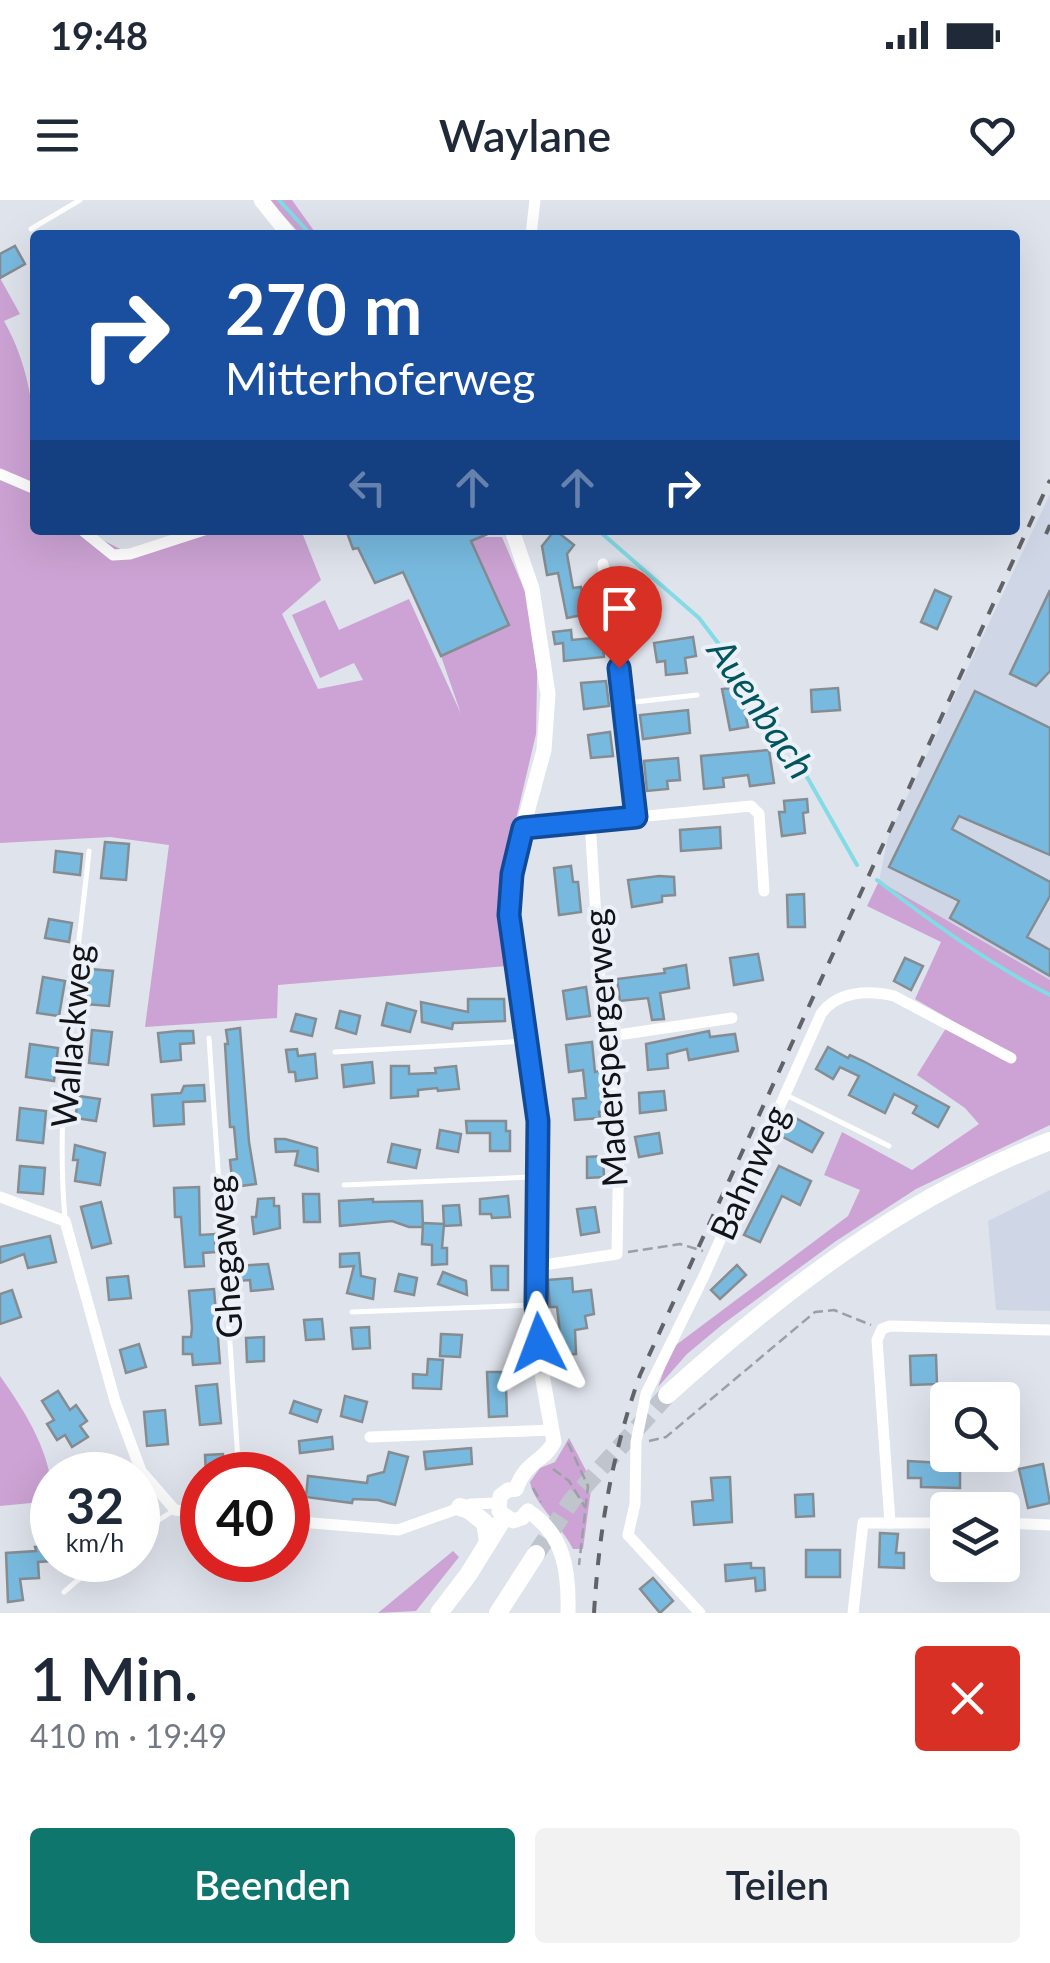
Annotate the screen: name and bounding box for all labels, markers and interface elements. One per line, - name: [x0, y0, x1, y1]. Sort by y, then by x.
- text: 19:48: [50, 12, 148, 58]
- icon: menu: [30, 108, 85, 163]
- text: Waylane: [439, 108, 611, 162]
- icon: heart: [965, 108, 1020, 163]
- text: 270 m: [225, 266, 422, 350]
- icon: right: [60, 270, 190, 400]
- text: Mitterhoferweg: [225, 351, 536, 405]
- icon: left: [340, 460, 395, 515]
- icon: ahead: [445, 460, 500, 515]
- icon: ahead: [550, 460, 605, 515]
- icon: right: [655, 460, 710, 515]
- pin: [577, 566, 662, 669]
- icon: arrive: [592, 581, 647, 636]
- water label: Auenbach: [698, 628, 826, 787]
- street label: Maderspergerweg: [573, 908, 635, 1189]
- street label: Wallackweg: [41, 942, 99, 1129]
- street label: Bahnweg: [700, 1098, 796, 1246]
- street label: Ghegaweg: [196, 1174, 250, 1340]
- position arrow: [487, 1291, 591, 1395]
- map controls: [930, 1382, 1020, 1582]
- button: search: [930, 1382, 1020, 1472]
- speed limit sign: 40: [180, 1452, 310, 1582]
- text: 32: [66, 1475, 124, 1535]
- button: layers: [930, 1492, 1020, 1582]
- text: km/h: [66, 1527, 124, 1557]
- text: 1 Min.: [30, 1642, 198, 1714]
- button: close: [915, 1646, 1020, 1751]
- text: 410 m · 19:49: [30, 1716, 227, 1755]
- button: Beenden: [30, 1828, 515, 1943]
- button: Teilen: [535, 1828, 1020, 1943]

